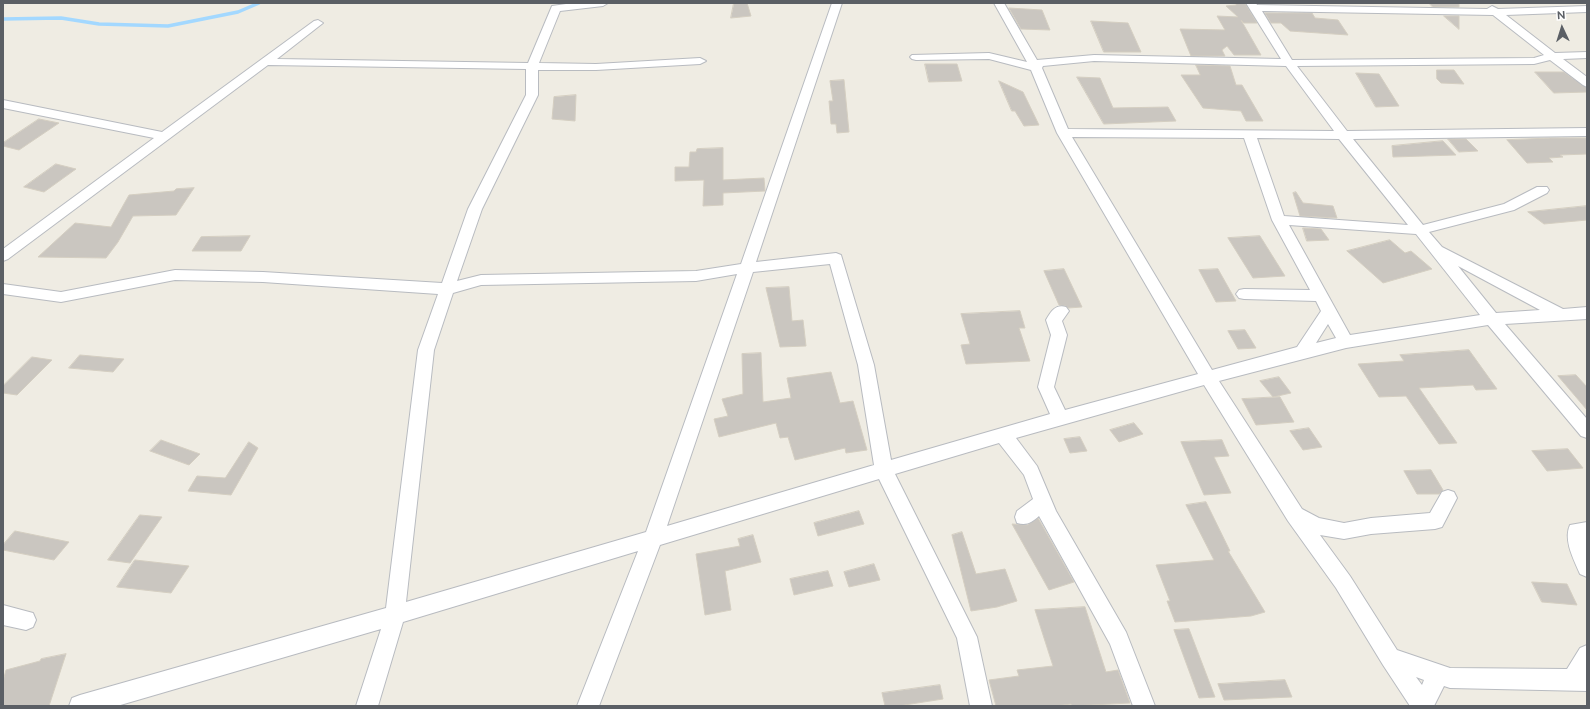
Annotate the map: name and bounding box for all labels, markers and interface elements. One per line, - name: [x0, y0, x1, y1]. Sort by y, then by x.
- north arrow: [1542, 8, 1582, 48]
- text: N: [1556, 9, 1566, 22]

